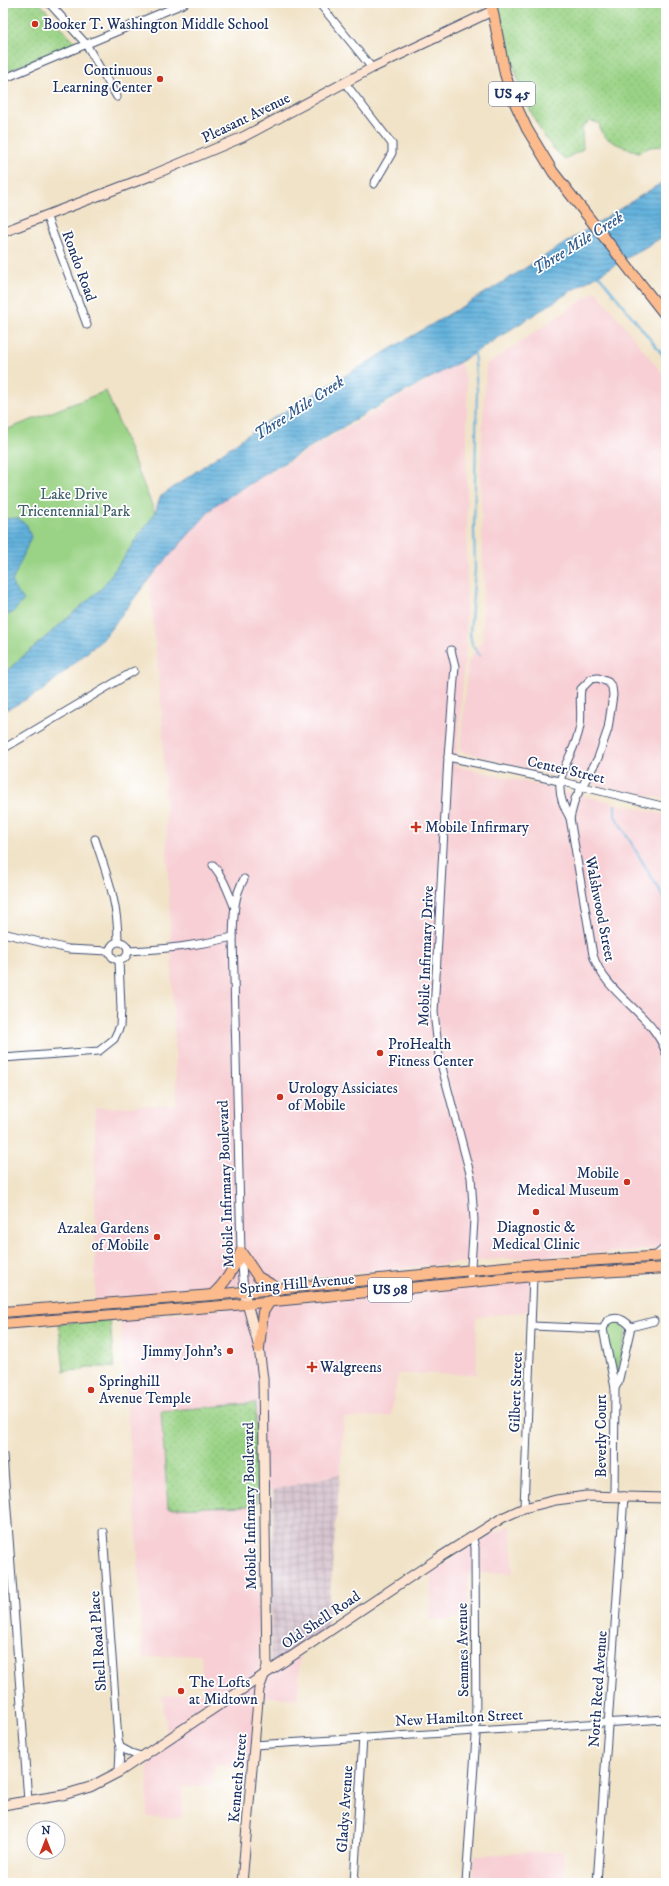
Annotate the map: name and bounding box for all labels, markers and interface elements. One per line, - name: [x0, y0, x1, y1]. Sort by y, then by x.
- place label: Booker T. Washington Middle School: [43, 15, 269, 34]
- marker: Booker T. Washington Middle School: [30, 19, 40, 29]
- place label: Continuous Learning Center: [52, 61, 152, 97]
- marker: Continuous Learning Center: [155, 74, 165, 84]
- road number: US 45: [489, 82, 535, 106]
- street label: Pleasant Avenue: [199, 88, 293, 148]
- water label: Three Mile Creek: [529, 207, 627, 279]
- street label: Rondo Road: [57, 228, 101, 305]
- water label: Three Mile Creek: [250, 371, 348, 444]
- park label: Lake Drive Tricentennial Park: [18, 485, 131, 521]
- street label: Center Street: [525, 752, 607, 788]
- place label: Mobile Infirmary: [425, 818, 530, 837]
- marker: Mobile Infirmary: [410, 821, 422, 833]
- street label: Walshwood Street: [580, 854, 620, 963]
- street label: Mobile Infirmary Drive: [414, 885, 438, 1027]
- place label: ProHealth Fitness Center: [388, 1035, 474, 1071]
- marker: ProHealth Fitness Center: [375, 1048, 385, 1058]
- place label: Urology Assiciates of Mobile: [288, 1079, 398, 1115]
- marker: Urology Assiciates of Mobile: [275, 1092, 285, 1102]
- street label: Mobile Infirmary Boulevard: [214, 1099, 238, 1268]
- place label: Mobile Medical Museum: [517, 1164, 619, 1200]
- marker: Mobile Medical Museum: [622, 1177, 632, 1187]
- marker: Diagnostic & Medical Clinic: [531, 1207, 541, 1217]
- place label: Diagnostic & Medical Clinic: [492, 1218, 581, 1254]
- place label: Azalea Gardens of Mobile: [57, 1219, 149, 1255]
- marker: Azalea Gardens of Mobile: [152, 1232, 162, 1242]
- street label: Spring Hill Avenue: [239, 1270, 355, 1298]
- road number: US 98: [368, 1278, 412, 1302]
- place label: Jimmy John's: [141, 1342, 222, 1361]
- marker: Jimmy John's: [225, 1346, 235, 1356]
- street label: Gilbert Street: [505, 1351, 527, 1433]
- place label: Walgreens: [319, 1358, 382, 1377]
- marker: Walgreens: [307, 1362, 317, 1372]
- place label: Springhill Avenue Temple: [99, 1372, 191, 1408]
- marker: Springhill Avenue Temple: [86, 1385, 96, 1395]
- street label: Beverly Court: [592, 1394, 611, 1478]
- street label: Mobile Infirmary Boulevard: [239, 1421, 261, 1590]
- street label: Old Shell Road: [278, 1586, 364, 1653]
- street label: Shell Road Place: [85, 1590, 111, 1692]
- street label: Semmes Avenue: [453, 1603, 473, 1697]
- street label: North Reed Avenue: [584, 1630, 612, 1748]
- place label: The Lofts at Midtown: [189, 1673, 258, 1709]
- marker: The Lofts at Midtown: [176, 1686, 186, 1696]
- street label: New Hamilton Street: [394, 1705, 524, 1731]
- street label: Kenneth Street: [225, 1732, 251, 1824]
- street label: Gladys Avenue: [332, 1765, 358, 1853]
- north arrow: [26, 1820, 66, 1860]
- text: N: [41, 1824, 51, 1838]

